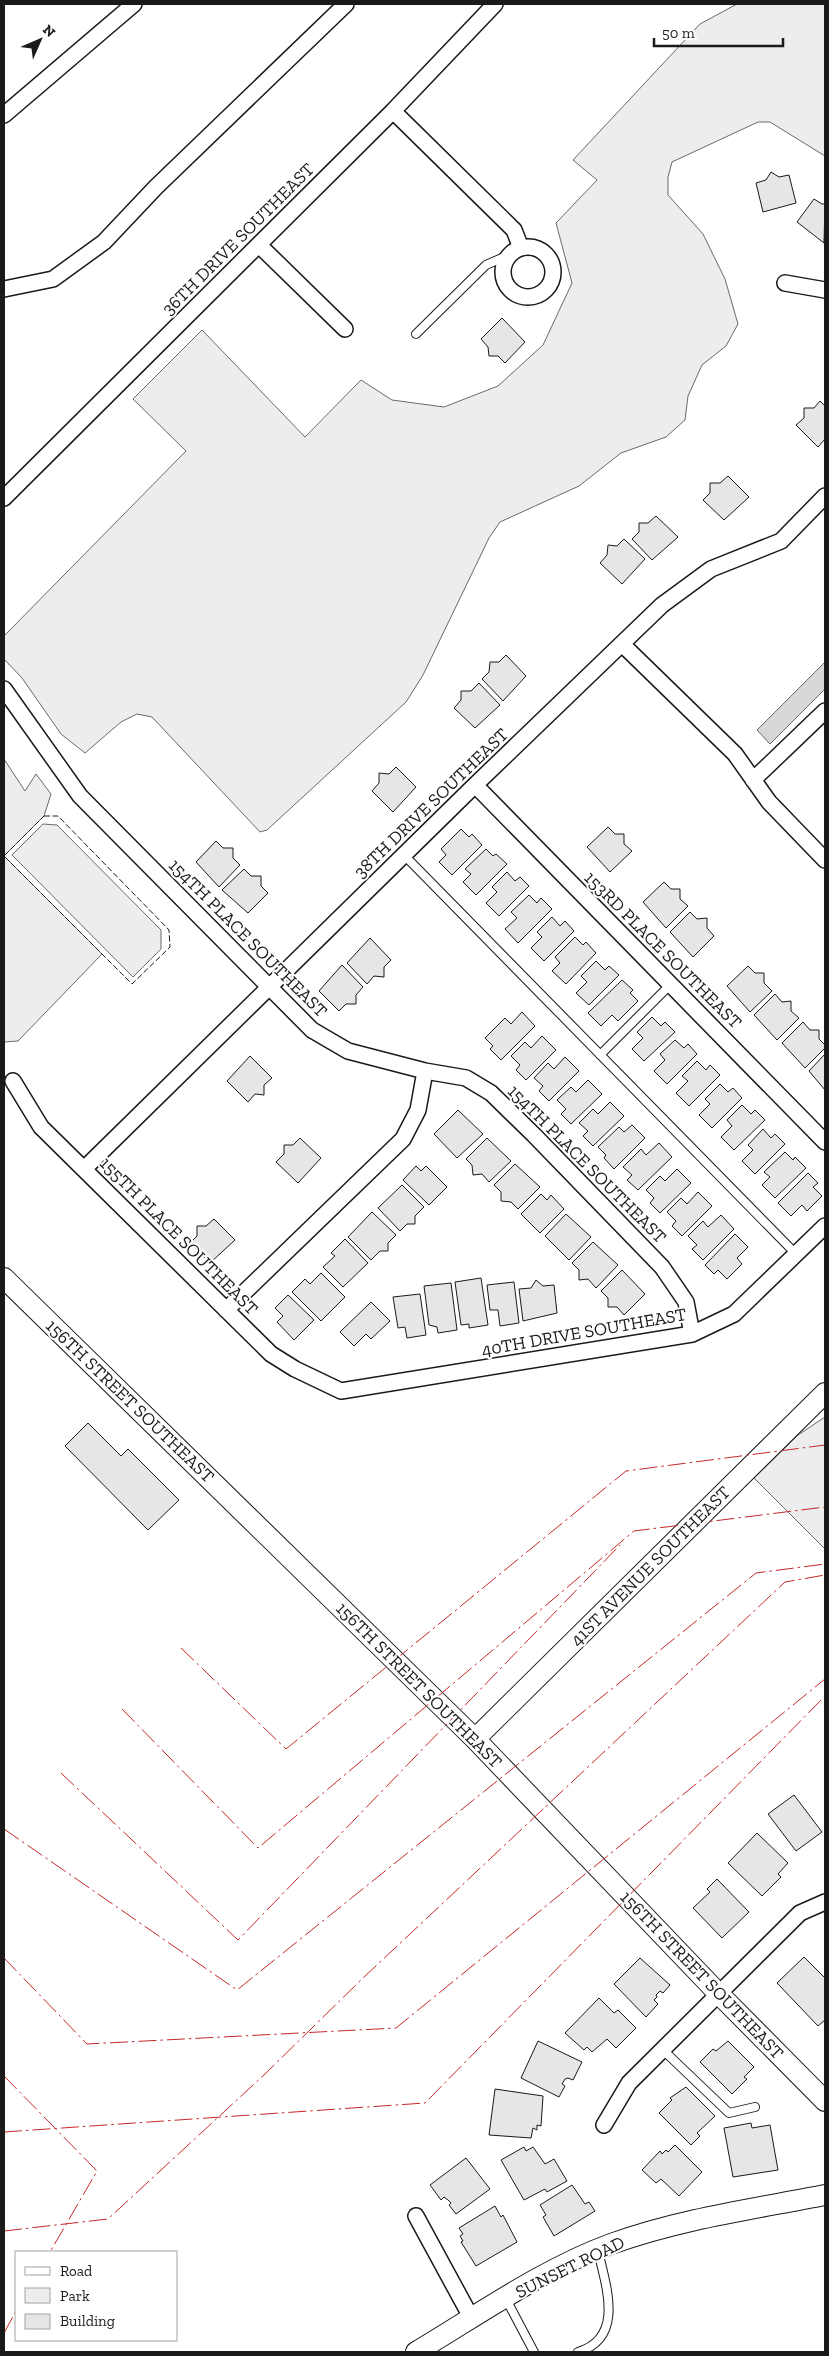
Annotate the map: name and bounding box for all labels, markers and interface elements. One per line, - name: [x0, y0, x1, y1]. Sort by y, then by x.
- north arrow: [15, 15, 65, 65]
- scale bar: [654, 15, 783, 47]
- text: N: [39, 21, 59, 41]
- text: 50 m: [662, 24, 695, 42]
- street label: 36TH DRIVE SOUTHEAST: [157, 158, 319, 320]
- street label: 38TH DRIVE SOUTHEAST: [349, 723, 513, 883]
- street label: 154TH PLACE SOUTHEAST: [164, 854, 332, 1022]
- street label: 153RD PLACE SOUTHEAST: [580, 867, 746, 1033]
- street label: 154TH PLACE SOUTHEAST: [503, 1080, 671, 1248]
- street label: 155TH PLACE SOUTHEAST: [95, 1152, 263, 1320]
- street label: 40TH DRIVE SOUTHEAST: [480, 1303, 688, 1361]
- street label: 156TH STREET SOUTHEAST: [41, 1315, 219, 1487]
- street label: 41ST AVENUE SOUTHEAST: [565, 1481, 735, 1651]
- street label: 156TH STREET SOUTHEAST: [331, 1597, 507, 1773]
- street label: 156TH STREET SOUTHEAST: [616, 1886, 788, 2064]
- street label: SUNSET ROAD: [512, 2231, 628, 2303]
- legend: [15, 2251, 178, 2341]
- text: Road: [60, 2262, 93, 2280]
- text: Park: [60, 2287, 90, 2305]
- text: Building: [60, 2312, 115, 2330]

